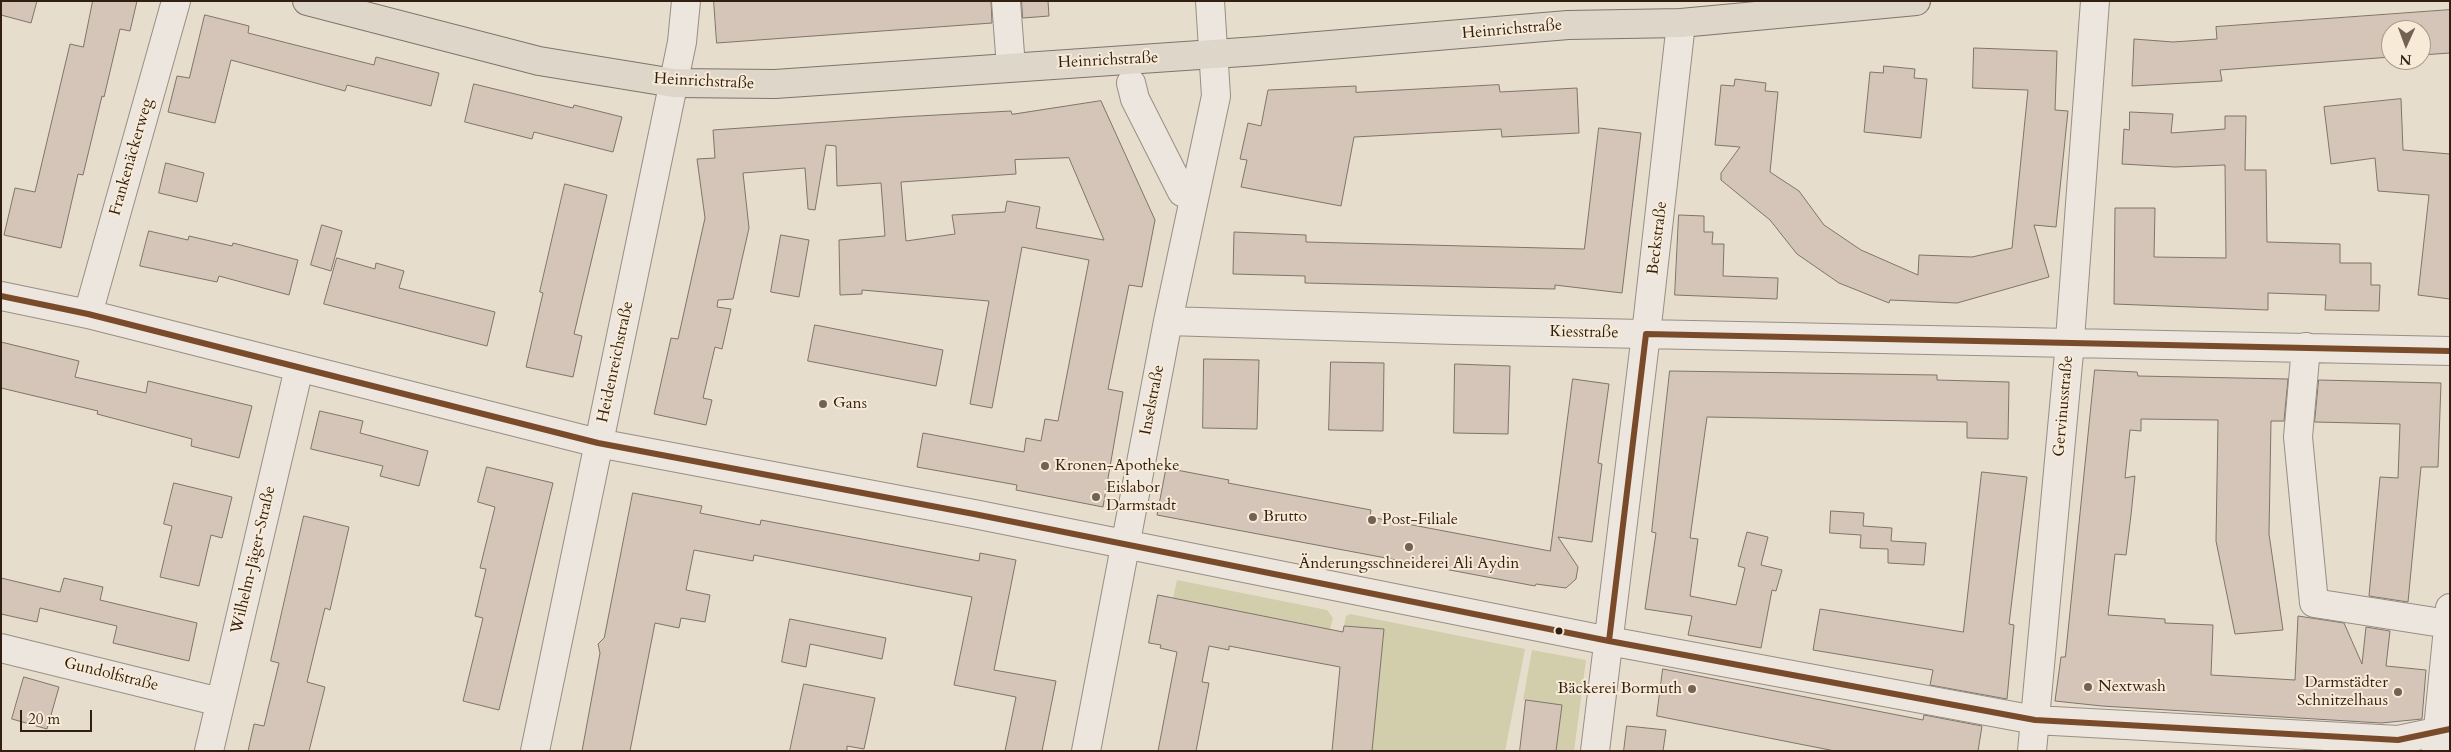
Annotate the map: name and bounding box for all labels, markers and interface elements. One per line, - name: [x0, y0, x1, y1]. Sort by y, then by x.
- street label: Heinrichstraße: [1461, 16, 1563, 44]
- north arrow: [2381, 20, 2431, 70]
- street label: Heinrichstraße: [1057, 49, 1159, 73]
- text: N: [2399, 50, 2412, 69]
- street label: Heinrichstraße: [653, 70, 755, 94]
- street label: Frankenäckerweg: [106, 96, 158, 218]
- street label: Beckstraße: [1644, 200, 1672, 276]
- street label: Heidenreichstraße: [594, 300, 638, 424]
- street label: Kiesstraße: [1549, 323, 1619, 343]
- street label: Gervinusstraße: [2050, 355, 2078, 457]
- street label: Inselstraße: [1137, 363, 1169, 437]
- place label: Gans: [833, 394, 867, 414]
- marker: Gans: [817, 398, 829, 410]
- place label: Kronen-Apotheke: [1055, 456, 1179, 476]
- marker: Kronen-Apotheke: [1039, 460, 1051, 472]
- place label: Eislabor Darmstadt: [1106, 478, 1176, 516]
- street label: Wilhelm-Jäger-Straße: [228, 484, 280, 636]
- marker: Eislabor Darmstadt: [1090, 491, 1102, 503]
- place label: Brutto: [1263, 507, 1307, 527]
- place label: Post-Filiale: [1382, 510, 1458, 530]
- marker: Brutto: [1247, 511, 1259, 523]
- marker: Post-Filiale: [1366, 514, 1378, 526]
- marker: Änderungsschneiderei Ali Aydin: [1403, 541, 1415, 553]
- place label: Änderungsschneiderei Ali Aydin: [1299, 554, 1519, 574]
- unlabelled marker: [1554, 626, 1564, 636]
- street label: Gundolfstraße: [62, 654, 160, 696]
- place label: Darmstädter Schnitzelhaus: [2297, 673, 2388, 711]
- place label: Nextwash: [2098, 677, 2166, 697]
- place label: Bäckerei Bormuth: [1558, 679, 1682, 699]
- marker: Nextwash: [2082, 681, 2094, 693]
- marker: Bäckerei Bormuth: [1686, 683, 1698, 695]
- marker: Darmstädter Schnitzelhaus: [2392, 686, 2404, 698]
- scale bar: [22, 700, 95, 732]
- text: 20 m: [28, 709, 60, 729]

